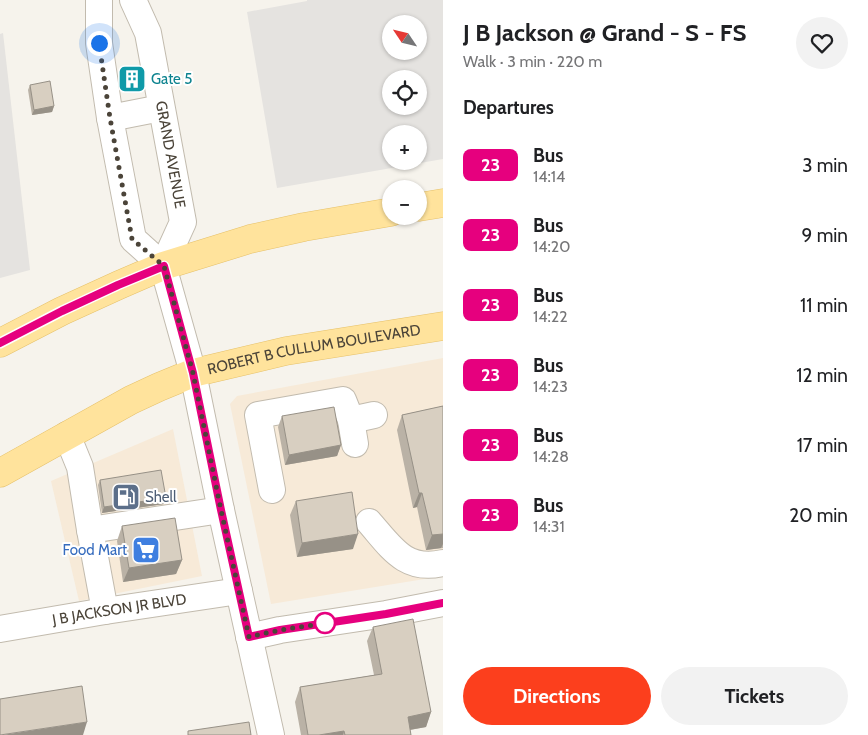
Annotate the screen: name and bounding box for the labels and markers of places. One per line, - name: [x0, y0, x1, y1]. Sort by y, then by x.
- building icon: Gate 5: [117, 64, 147, 94]
- place label: Gate 5: [151, 70, 192, 88]
- fuel station icon: Shell: [111, 482, 141, 512]
- place label: Shell: [145, 488, 177, 506]
- supermarket icon: Food Mart: [131, 535, 161, 565]
- place label: Food Mart: [63, 541, 127, 559]
- unlabelled marker: [314, 612, 336, 634]

